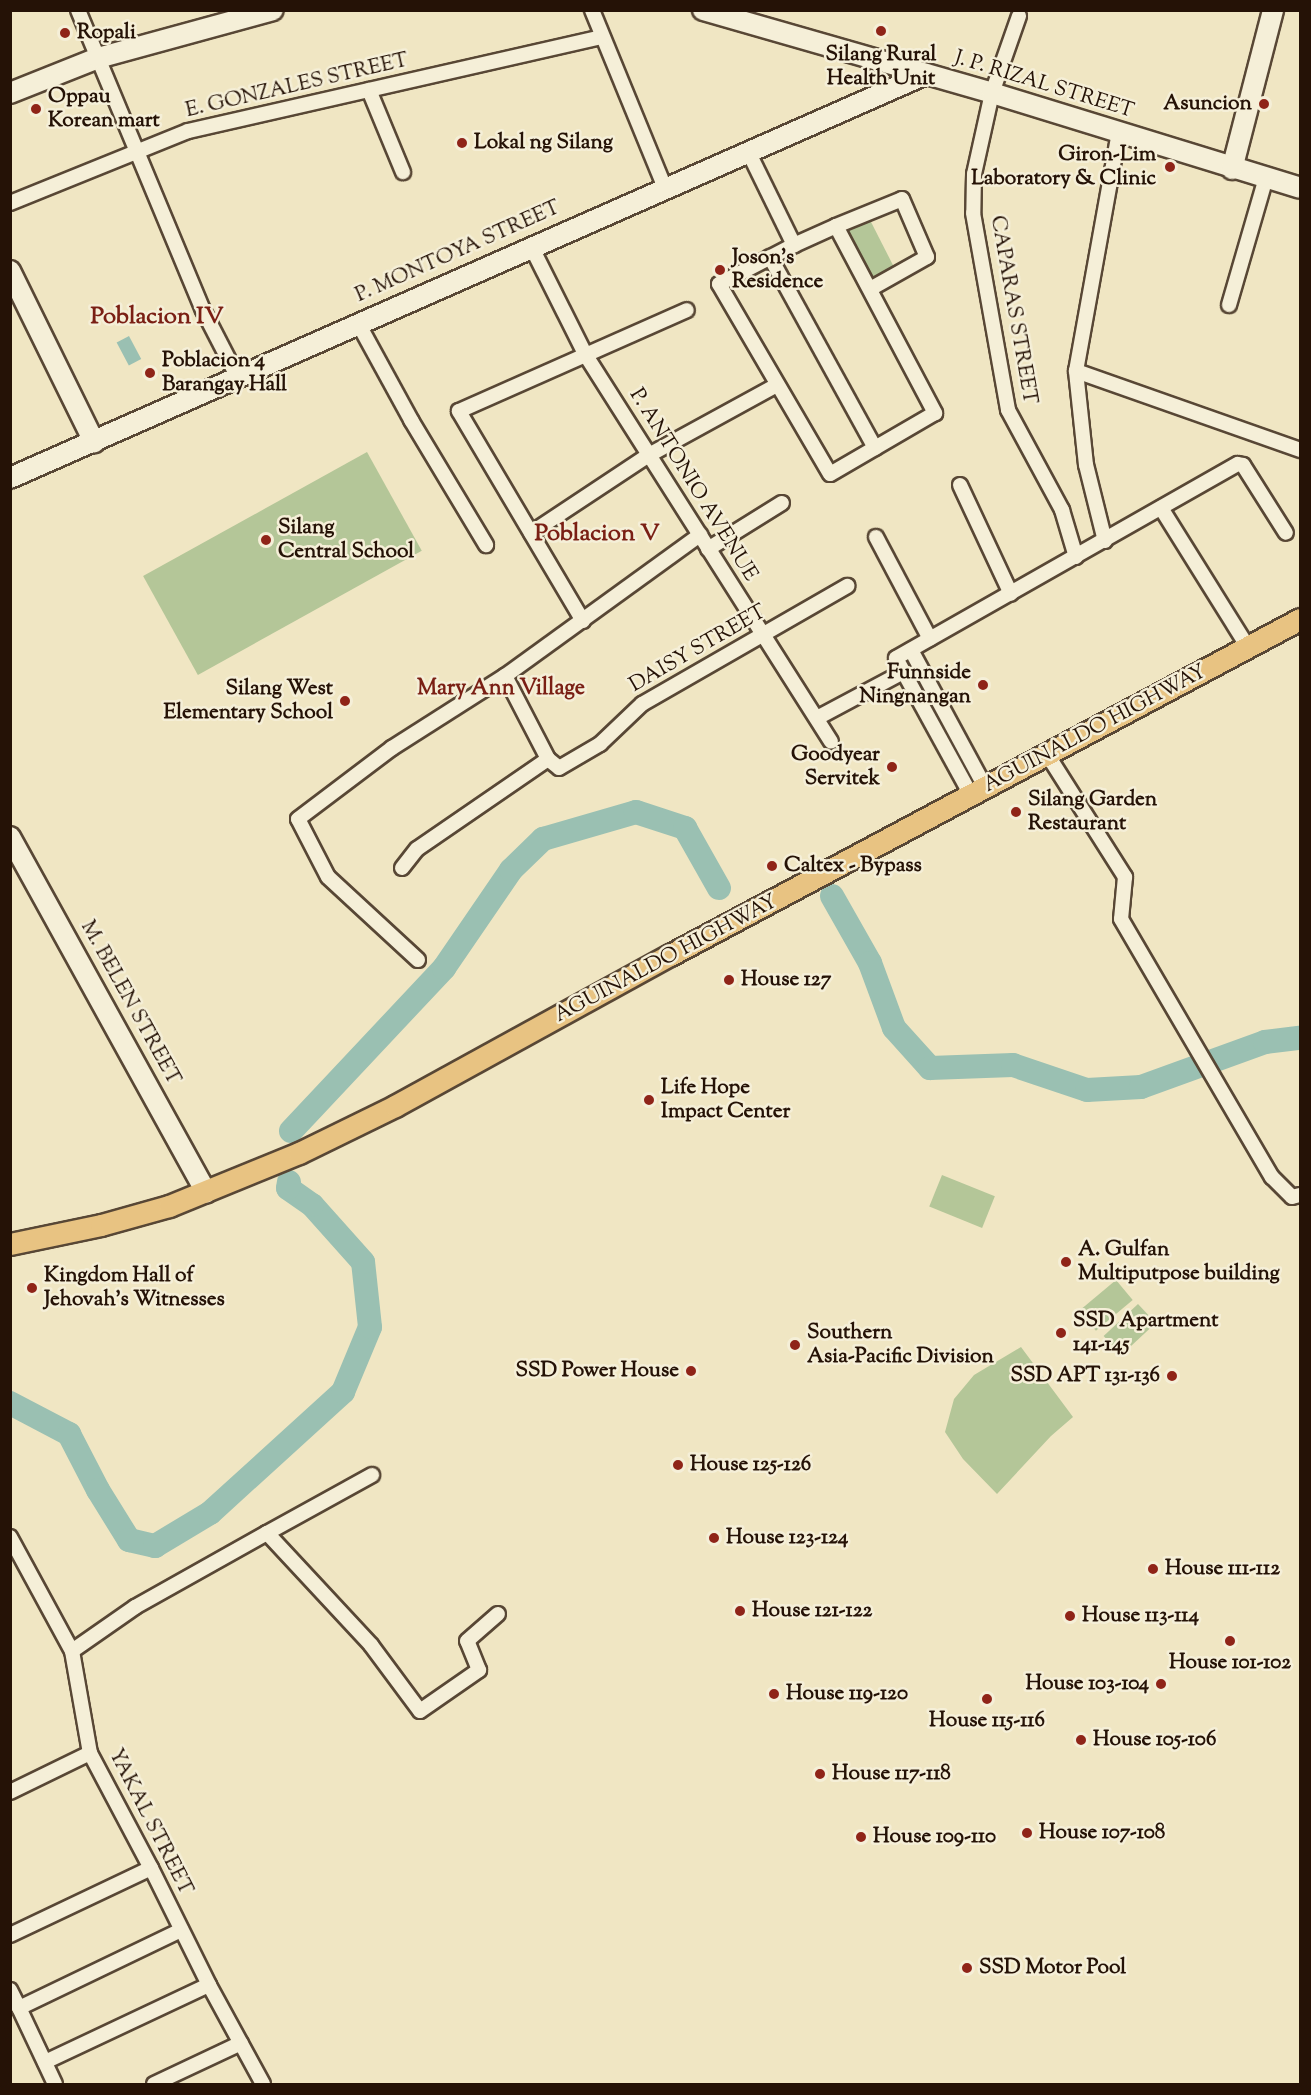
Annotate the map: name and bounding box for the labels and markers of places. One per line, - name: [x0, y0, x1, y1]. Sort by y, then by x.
- place label: Ropali: [77, 20, 136, 46]
- marker: Silang Rural Health Unit: [872, 22, 890, 40]
- marker: Ropali: [58, 26, 72, 40]
- place label: Silang Rural Health Unit: [826, 42, 936, 92]
- place label: Oppau Korean mart: [48, 84, 160, 134]
- place label: Asuncion: [1163, 91, 1252, 117]
- marker: Asuncion: [1257, 97, 1271, 111]
- marker: Oppau Korean mart: [29, 102, 43, 116]
- place label: Lokal ng Silang: [474, 130, 613, 156]
- marker: Lokal ng Silang: [455, 136, 469, 150]
- place label: Giron-Lim Laboratory & Clinic: [971, 142, 1156, 192]
- marker: Giron-Lim Laboratory & Clinic: [1161, 158, 1179, 176]
- place label: Joson's Residence: [732, 245, 823, 295]
- marker: Joson's Residence: [713, 263, 727, 277]
- place label: Poblacion 4 Barangay Hall: [162, 348, 287, 398]
- marker: Poblacion 4 Barangay Hall: [143, 366, 157, 380]
- place label: Silang Central School: [278, 515, 414, 565]
- marker: Silang Central School: [259, 533, 273, 547]
- place label: Funnside Ningnangan: [859, 660, 971, 710]
- place label: Silang West Elementary School: [164, 676, 333, 726]
- marker: Funnside Ningnangan: [976, 678, 990, 692]
- marker: Silang West Elementary School: [338, 694, 352, 708]
- place label: Goodyear Servitek: [791, 742, 880, 792]
- marker: Goodyear Servitek: [885, 760, 899, 774]
- place label: Silang Garden Restaurant: [1028, 787, 1157, 837]
- marker: Silang Garden Restaurant: [1009, 805, 1023, 819]
- place label: Caltex - Bypass: [784, 853, 922, 879]
- marker: Caltex - Bypass: [765, 859, 779, 873]
- place label: House 127: [741, 967, 831, 993]
- marker: House 127: [722, 973, 736, 987]
- place label: Life Hope Impact Center: [661, 1075, 790, 1125]
- marker: Life Hope Impact Center: [642, 1093, 656, 1107]
- place label: A. Gulfan Multiputpose building: [1078, 1237, 1280, 1287]
- marker: A. Gulfan Multiputpose building: [1059, 1255, 1073, 1269]
- place label: Kingdom Hall of Jehovah's Witnesses: [44, 1263, 225, 1313]
- marker: Kingdom Hall of Jehovah's Witnesses: [25, 1281, 39, 1295]
- place label: SSD Apartment 141-145: [1073, 1308, 1218, 1358]
- place label: Southern Asia-Pacific Division: [807, 1320, 994, 1370]
- marker: SSD Apartment 141-145: [1054, 1326, 1068, 1340]
- marker: Southern Asia-Pacific Division: [788, 1338, 802, 1352]
- place label: SSD Power House: [516, 1358, 679, 1384]
- place label: SSD APT 131-136: [1010, 1363, 1160, 1389]
- marker: SSD Power House: [684, 1364, 698, 1378]
- marker: SSD APT 131-136: [1165, 1369, 1179, 1383]
- place label: House 125-126: [690, 1452, 811, 1478]
- marker: House 125-126: [671, 1458, 685, 1472]
- place label: House 123-124: [726, 1525, 848, 1551]
- marker: House 123-124: [707, 1531, 721, 1545]
- place label: House 111-112: [1165, 1556, 1280, 1582]
- marker: House 111-112: [1146, 1562, 1160, 1576]
- place label: House 121-122: [752, 1598, 872, 1624]
- place label: House 113-114: [1082, 1603, 1199, 1629]
- marker: House 121-122: [733, 1604, 747, 1618]
- marker: House 113-114: [1063, 1609, 1077, 1623]
- marker: House 101-102: [1223, 1634, 1237, 1648]
- place label: House 101-102: [1169, 1650, 1291, 1676]
- place label: House 103-104: [1025, 1671, 1149, 1697]
- marker: House 103-104: [1154, 1677, 1168, 1691]
- place label: House 119-120: [786, 1681, 908, 1707]
- marker: House 119-120: [767, 1687, 781, 1701]
- marker: House 115-116: [980, 1692, 994, 1706]
- place label: House 115-116: [929, 1708, 1045, 1734]
- place label: House 105-106: [1093, 1727, 1216, 1753]
- marker: House 105-106: [1074, 1733, 1088, 1747]
- place label: House 117-118: [832, 1761, 951, 1787]
- marker: House 117-118: [813, 1767, 827, 1781]
- place label: House 107-108: [1039, 1820, 1165, 1846]
- place label: House 109-110: [873, 1824, 996, 1850]
- marker: House 107-108: [1020, 1826, 1034, 1840]
- marker: House 109-110: [854, 1830, 868, 1844]
- place label: SSD Motor Pool: [979, 1955, 1126, 1981]
- marker: SSD Motor Pool: [960, 1961, 974, 1975]

